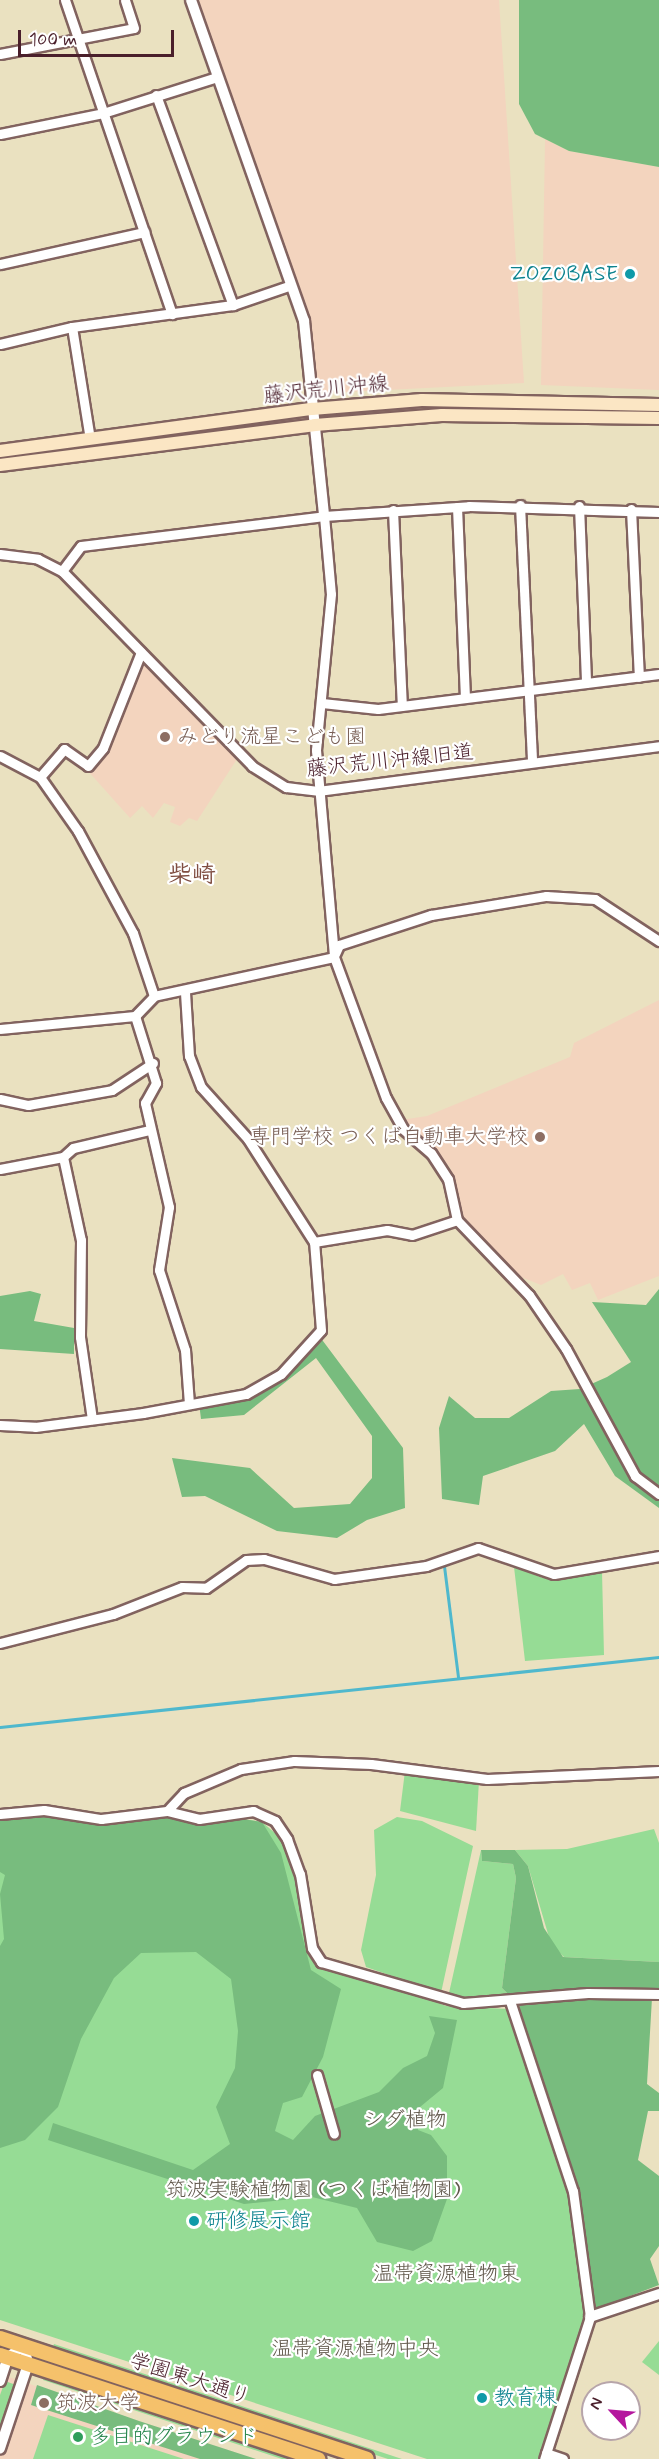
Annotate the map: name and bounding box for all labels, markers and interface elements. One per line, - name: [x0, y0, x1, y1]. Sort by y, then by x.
- scale bar: [21, 18, 177, 56]
- text: 100 m: [29, 28, 77, 52]
- place label: ZOZOBASE: [510, 261, 618, 287]
- marker: ZOZOBASE: [623, 267, 637, 281]
- street label: 藤沢荒川沖線: [262, 371, 390, 409]
- place label: みどり流星こども園: [177, 724, 366, 750]
- marker: みどり流星こども園: [158, 730, 172, 744]
- street label: 藤沢荒川沖線旧道: [305, 740, 475, 782]
- district label: 柴崎: [168, 862, 216, 890]
- place label: 専門学校 つくば自動車大学校: [249, 1124, 528, 1150]
- marker: 専門学校 つくば自動車大学校: [533, 1130, 547, 1144]
- park label: シダ植物: [363, 2107, 447, 2133]
- park label: 筑波実験植物園 (つくば植物園): [165, 2177, 461, 2203]
- place label: 研修展示館: [206, 2208, 311, 2234]
- marker: 研修展示館: [187, 2214, 201, 2228]
- park label: 温帯資源植物東: [373, 2261, 519, 2287]
- park label: 温帯資源植物中央: [271, 2336, 439, 2362]
- street label: 学園東大通り: [126, 2348, 254, 2410]
- north arrow: [581, 2381, 641, 2441]
- place label: 教育棟: [494, 2385, 557, 2411]
- place label: 筑波大学: [56, 2390, 140, 2416]
- marker: 教育棟: [475, 2391, 489, 2405]
- text: N: [584, 2394, 608, 2413]
- marker: 筑波大学: [37, 2396, 51, 2410]
- place label: 多目的グラウンド: [90, 2424, 258, 2450]
- marker: 多目的グラウンド: [71, 2430, 85, 2444]

